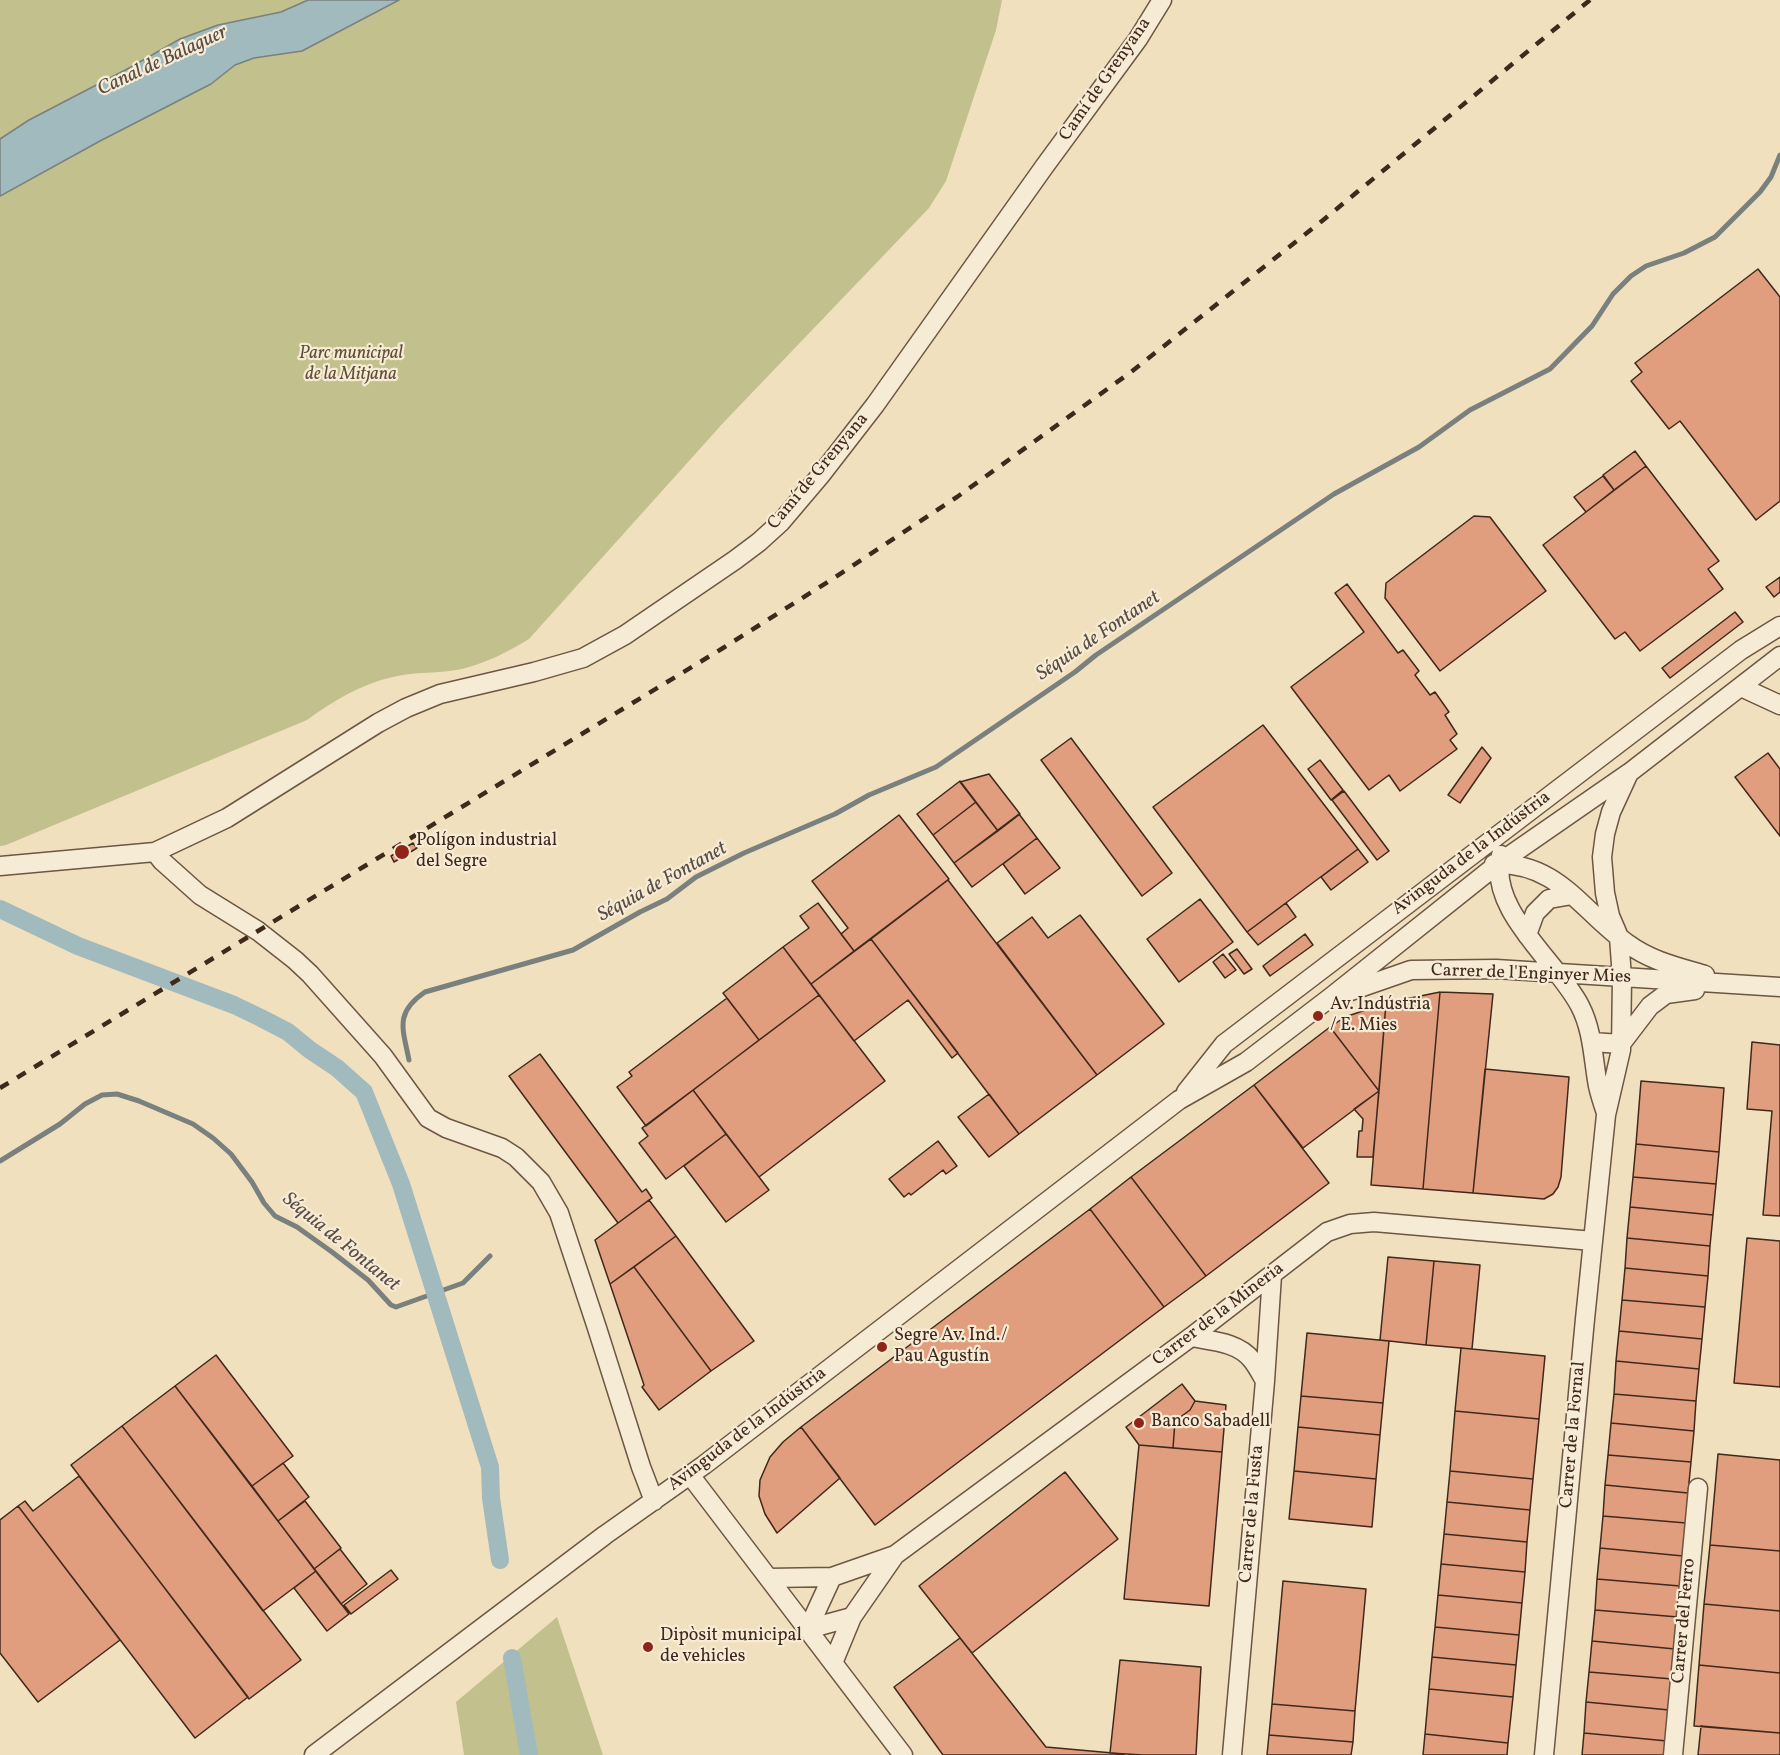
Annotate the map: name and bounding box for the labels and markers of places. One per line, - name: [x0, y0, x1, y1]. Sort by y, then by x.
- place label: Polígon industrial del Segre: [416, 831, 557, 874]
- marker: Polígon industrial del Segre: [393, 843, 411, 861]
- place label: Av. Indústria / E. Mies: [1330, 995, 1431, 1038]
- marker: Av. Indústria / E. Mies: [1311, 1009, 1325, 1023]
- place label: Segre Av. Ind./ Pau Agustín: [894, 1326, 1007, 1368]
- marker: Segre Av. Ind./ Pau Agustín: [875, 1340, 889, 1354]
- place label: Banco Sabadell: [1151, 1412, 1270, 1434]
- marker: Banco Sabadell: [1132, 1416, 1146, 1430]
- place label: Dipòsit municipal de vehicles: [660, 1626, 802, 1668]
- marker: Dipòsit municipal de vehicles: [641, 1640, 655, 1654]

